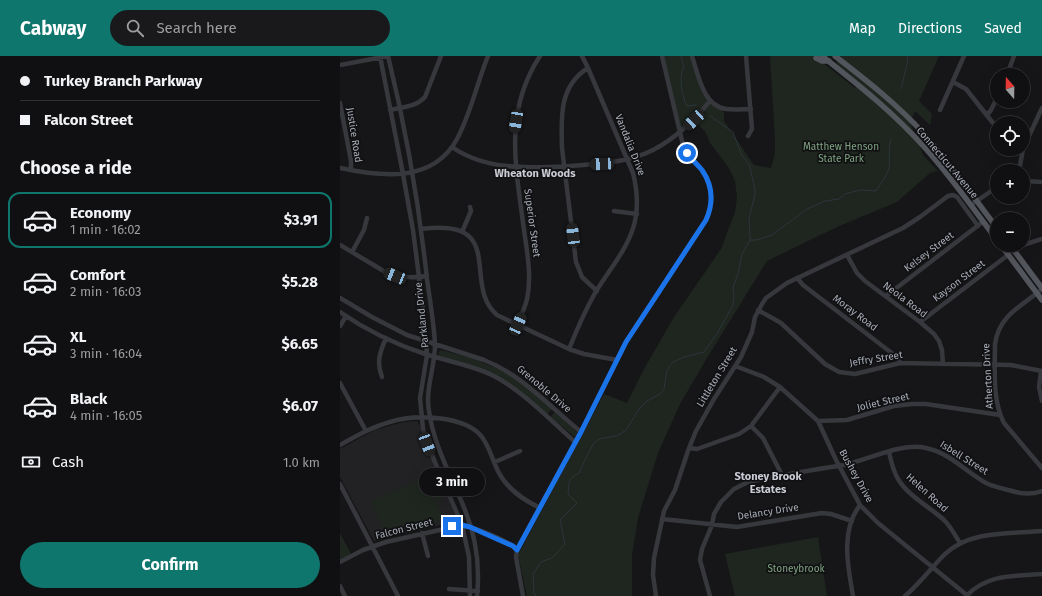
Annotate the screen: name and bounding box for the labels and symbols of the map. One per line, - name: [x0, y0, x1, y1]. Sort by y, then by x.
- north arrow: [990, 68, 1030, 108]
- street label: Justice Road: [344, 107, 364, 163]
- car: [681, 107, 707, 133]
- car: [508, 108, 524, 134]
- street label: Vandalia Drive: [612, 113, 648, 177]
- street label: Connecticut Avenue: [914, 125, 980, 201]
- park label: Matthew Henson State Park: [803, 141, 879, 165]
- route start: [678, 144, 696, 162]
- car: [590, 157, 614, 171]
- district label: Wheaton Woods: [494, 167, 576, 180]
- street label: Superior Street: [521, 188, 543, 258]
- car: [566, 222, 580, 248]
- street label: Kelsey Street: [902, 229, 956, 275]
- street label: Kayson Street: [931, 257, 988, 304]
- car: [382, 266, 408, 286]
- street label: Neola Road: [881, 280, 929, 320]
- street label: Parkland Drive: [413, 282, 431, 348]
- street label: Moray Road: [830, 292, 880, 334]
- car: [508, 311, 528, 337]
- street label: Atherton Drive: [980, 343, 996, 409]
- street label: Littleton Street: [694, 344, 740, 409]
- street label: Jeffry Street: [849, 349, 904, 369]
- street label: Grenoble Drive: [514, 363, 574, 415]
- street label: Joliet Street: [856, 390, 911, 414]
- car: [417, 431, 437, 457]
- street label: Isbell Street: [938, 438, 991, 478]
- street label: Bushey Drive: [836, 447, 876, 505]
- callout: 3 min: [419, 468, 485, 496]
- district label: Stoney Brook Estates: [734, 470, 803, 496]
- street label: Helen Road: [904, 471, 950, 515]
- street label: Delancy Drive: [737, 501, 799, 523]
- street label: Falcon Street: [374, 516, 434, 542]
- route end: [443, 517, 461, 535]
- park label: Stoneybrook: [767, 563, 825, 575]

